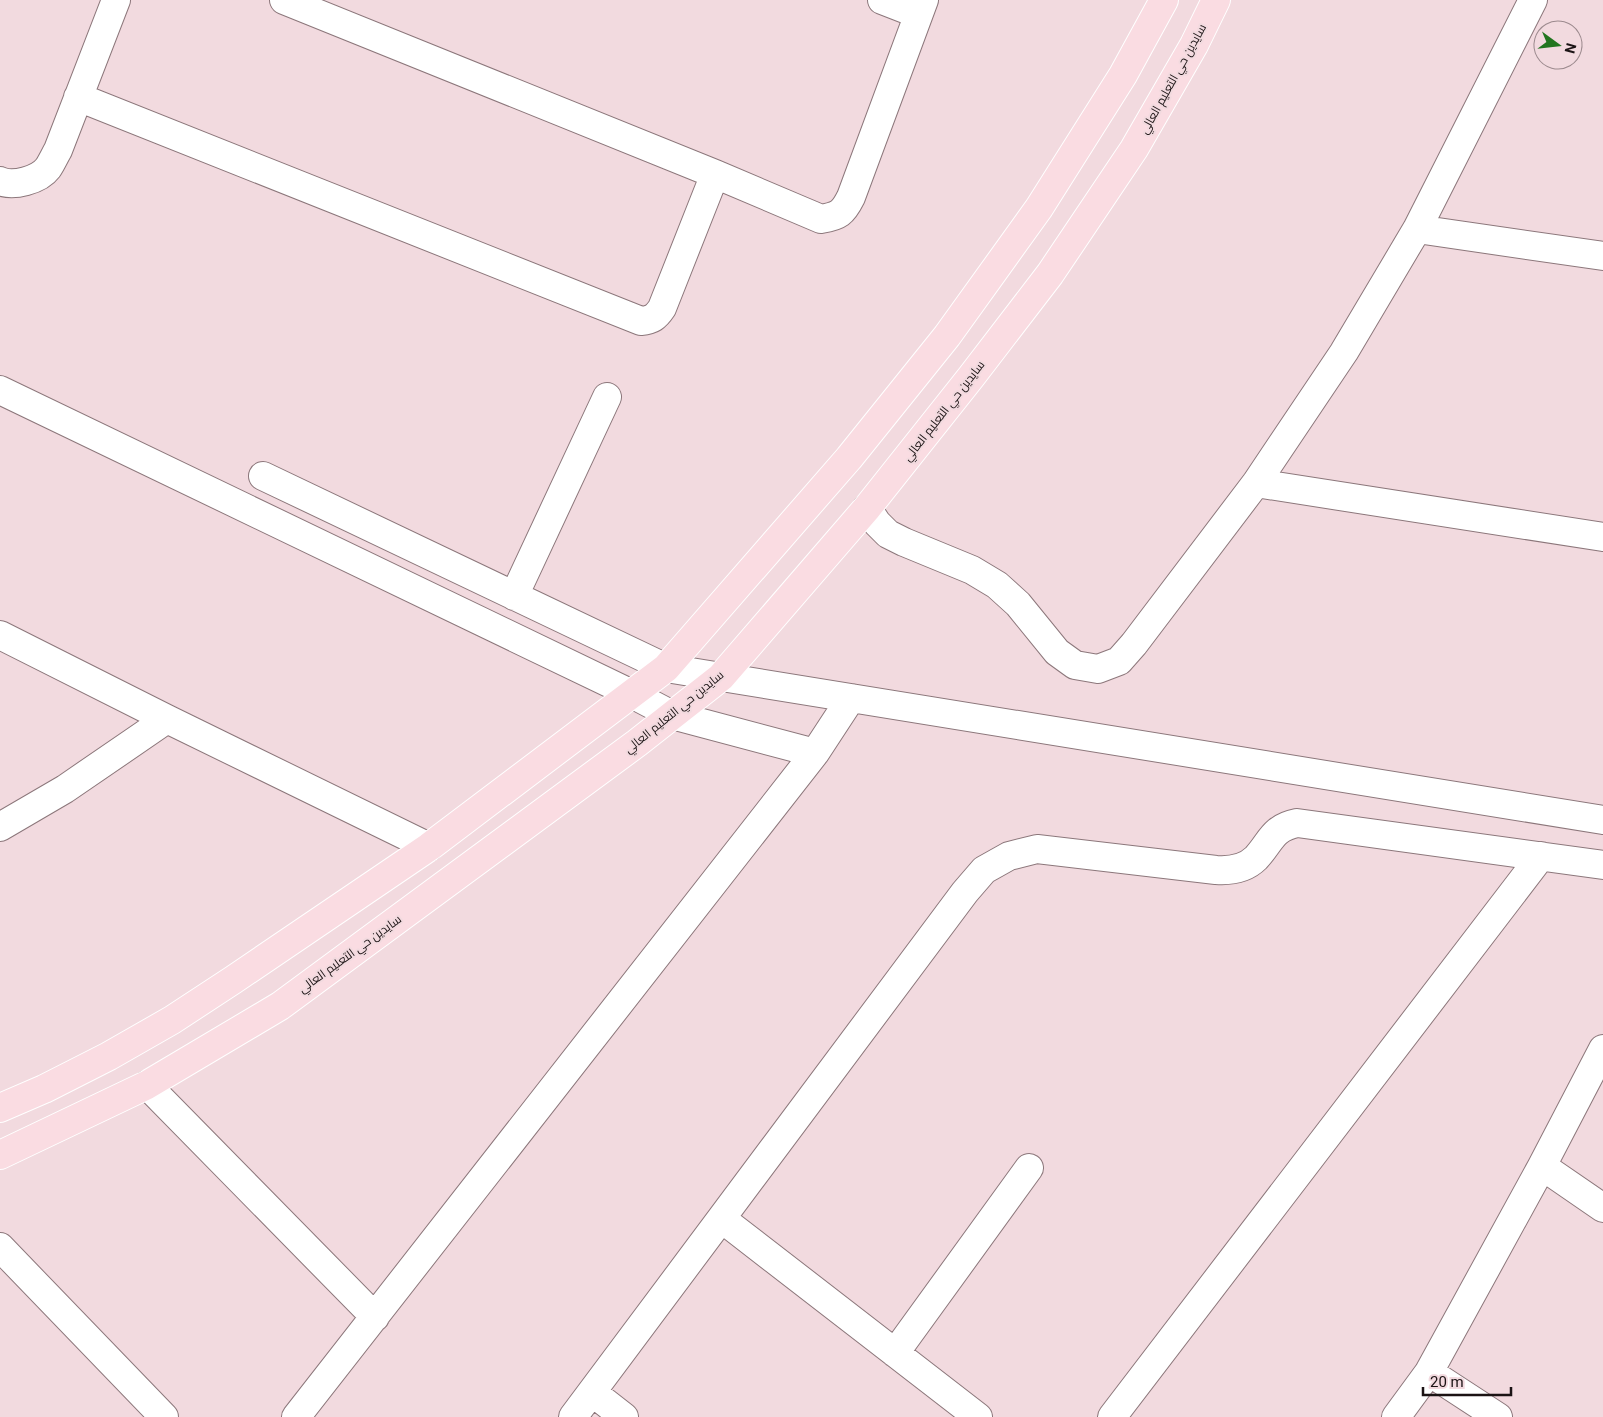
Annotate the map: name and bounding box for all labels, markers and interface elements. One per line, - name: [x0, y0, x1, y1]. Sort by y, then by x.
- north arrow: [1533, 20, 1583, 70]
- street label: سايدين حي التعليم العالي: [1137, 21, 1212, 138]
- text: N: [1562, 42, 1580, 55]
- street label: سايدين حي التعليم العالي: [900, 358, 990, 466]
- street label: سايدين حي التعليم العالي: [622, 668, 728, 759]
- street label: سايدين حي التعليم العالي: [296, 912, 406, 998]
- scale bar: [1423, 1364, 1510, 1396]
- text: 20 m: [1430, 1373, 1464, 1391]

